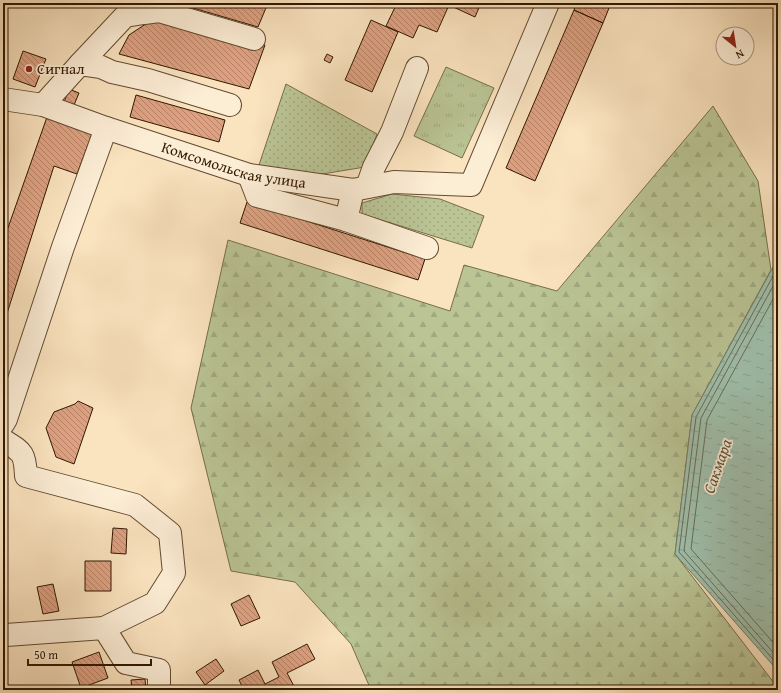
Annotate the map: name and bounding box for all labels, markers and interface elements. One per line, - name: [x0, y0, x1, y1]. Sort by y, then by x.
- north arrow: [715, 26, 755, 66]
- text: N: [732, 46, 747, 64]
- place label: Сигнал: [37, 58, 85, 79]
- marker: Сигнал: [24, 64, 34, 74]
- street label: Комсомольская улица: [159, 136, 308, 193]
- water label: Сакмара: [697, 435, 738, 496]
- scale bar: [28, 641, 151, 667]
- text: 50 m: [34, 646, 58, 663]

